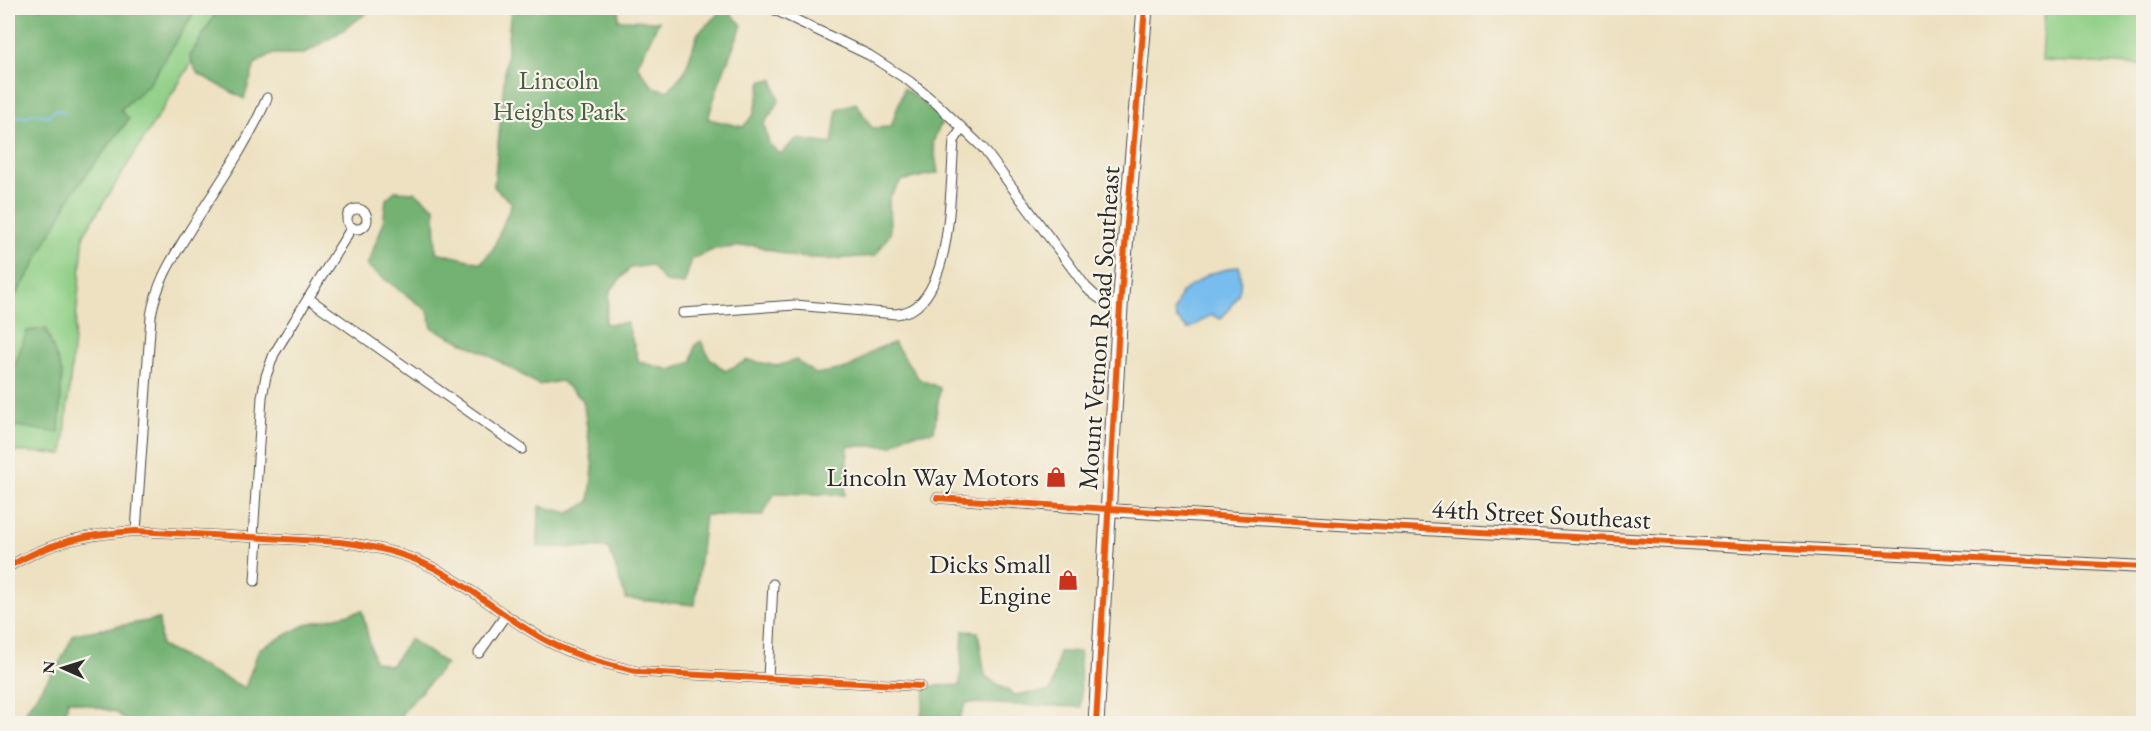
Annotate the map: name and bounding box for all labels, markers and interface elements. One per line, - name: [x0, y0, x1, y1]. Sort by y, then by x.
- park label: Lincoln Heights Park: [492, 62, 626, 128]
- street label: Mount Vernon Road Southeast: [1070, 164, 1127, 491]
- place label: Lincoln Way Motors: [826, 459, 1039, 494]
- shop icon: Lincoln Way Motors: [1044, 465, 1068, 489]
- street label: 44th Street Southeast: [1431, 490, 1652, 537]
- place label: Dicks Small Engine: [929, 546, 1051, 612]
- shop icon: Dicks Small Engine: [1056, 568, 1080, 592]
- north arrow: [33, 638, 93, 698]
- text: N: [38, 660, 59, 674]

